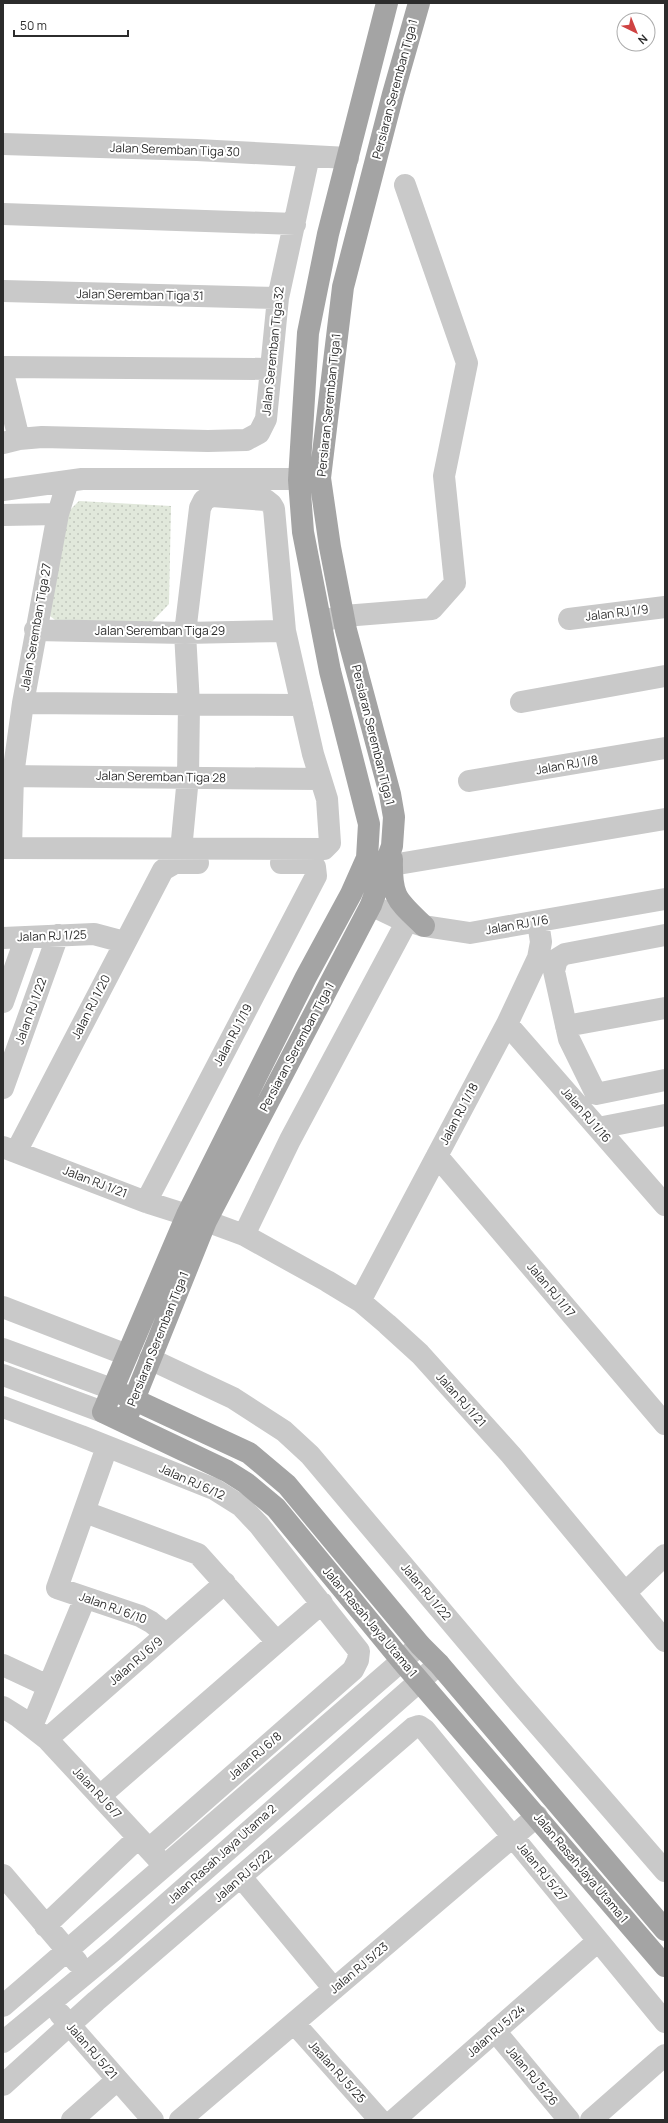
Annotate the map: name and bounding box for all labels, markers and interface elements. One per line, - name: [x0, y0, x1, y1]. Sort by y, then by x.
- scale bar: [14, 12, 128, 38]
- north arrow: [616, 12, 656, 52]
- text: 50 m: [20, 17, 47, 34]
- street label: Persiaran Seremban Tiga 1: [368, 17, 421, 161]
- text: N: [635, 31, 651, 48]
- street label: Jalan Seremban Tiga 30: [110, 139, 240, 160]
- street label: Jalan Seremban Tiga 31: [76, 285, 204, 304]
- street label: Jalan Seremban Tiga 32: [257, 285, 288, 416]
- street label: Persiaran Seremban Tiga 1: [313, 332, 344, 477]
- street label: Jalan Seremban Tiga 27: [16, 562, 55, 692]
- street label: Jalan RJ 1/9: [584, 600, 650, 625]
- street label: Jalan Seremban Tiga 29: [95, 622, 225, 639]
- street label: Persiaran Seremban Tiga 1: [348, 663, 399, 807]
- street label: Jalan RJ 1/8: [534, 751, 599, 778]
- street label: Jalan Seremban Tiga 28: [96, 767, 226, 786]
- street label: Jalan RJ 1/6: [484, 911, 550, 938]
- street label: Jalan RJ 1/25: [17, 926, 87, 945]
- street label: Jalan RJ 1/20: [67, 972, 114, 1042]
- street label: Jalan RJ 1/22: [11, 975, 51, 1047]
- street label: Persiaran Seremban Tiga 1: [255, 979, 338, 1114]
- street label: Jalan RJ 1/19: [209, 1001, 256, 1069]
- street label: Jalan RJ 1/18: [435, 1080, 482, 1148]
- street label: Jalan RJ 1/16: [558, 1083, 615, 1146]
- street label: Jalan RJ 1/21: [61, 1161, 130, 1202]
- street label: Jalan RJ 1/17: [523, 1259, 579, 1321]
- street label: Persiaran Seremban Tiga 1: [123, 1269, 192, 1409]
- street label: Jalan RJ 1/21: [432, 1369, 490, 1430]
- street label: Jalan RJ 6/12: [157, 1459, 228, 1504]
- street label: Jalan RJ 1/22: [397, 1559, 455, 1624]
- street label: Jalan Rasah Jaya Utama 1: [319, 1563, 422, 1680]
- street label: Jalan RJ 6/10: [77, 1587, 149, 1628]
- street label: Jalan RJ 6/9: [105, 1632, 166, 1689]
- street label: Jalan RJ 6/8: [224, 1728, 285, 1784]
- street label: Jalan RJ 6/7: [69, 1763, 126, 1822]
- street label: Jalan Rasah Jaya Utama 2: [164, 1800, 280, 1907]
- street label: Jalan Rasah Jaya Utama 1: [530, 1809, 633, 1926]
- street label: Jalan RJ 5/27: [513, 1839, 571, 1905]
- street label: Jalan RJ 5/22: [210, 1845, 276, 1906]
- street label: Jalan RJ 5/23: [326, 1938, 392, 1997]
- street label: Jalan RJ 5/24: [463, 2001, 528, 2061]
- street label: Jalan RJ 5/21: [63, 2019, 122, 2083]
- street label: Jaalan RJ 5/25: [305, 2037, 370, 2107]
- street label: Jalan RJ 5/26: [503, 2042, 562, 2109]

